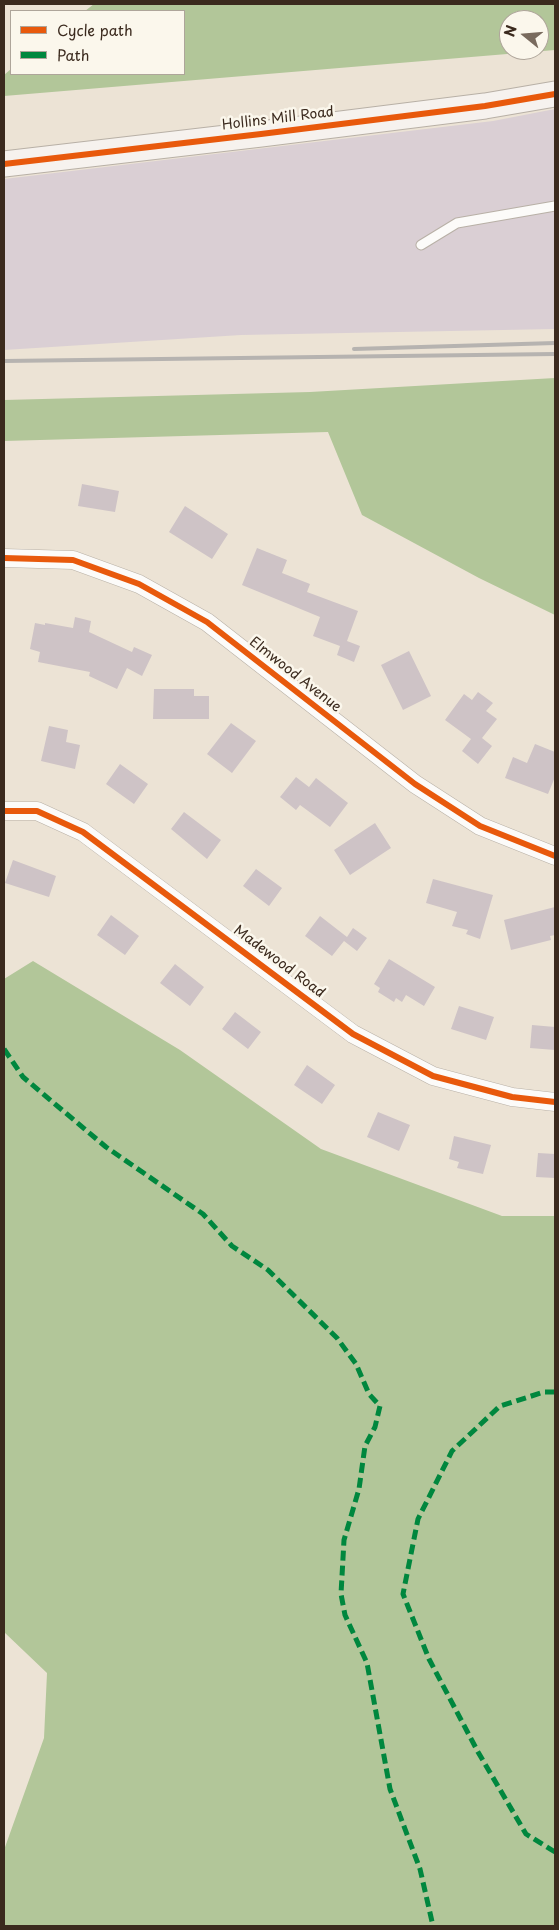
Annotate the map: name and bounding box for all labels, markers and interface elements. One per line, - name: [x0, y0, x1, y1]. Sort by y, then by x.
- legend: [10, 10, 185, 75]
- north arrow: [499, 10, 549, 60]
- text: Cycle path: [57, 18, 133, 41]
- text: N: [498, 22, 522, 39]
- text: Path: [57, 43, 89, 66]
- street label: Hollins Mill Road: [221, 104, 335, 134]
- street label: Elmwood Avenue: [246, 634, 344, 716]
- street label: Madewood Road: [230, 922, 328, 1002]

